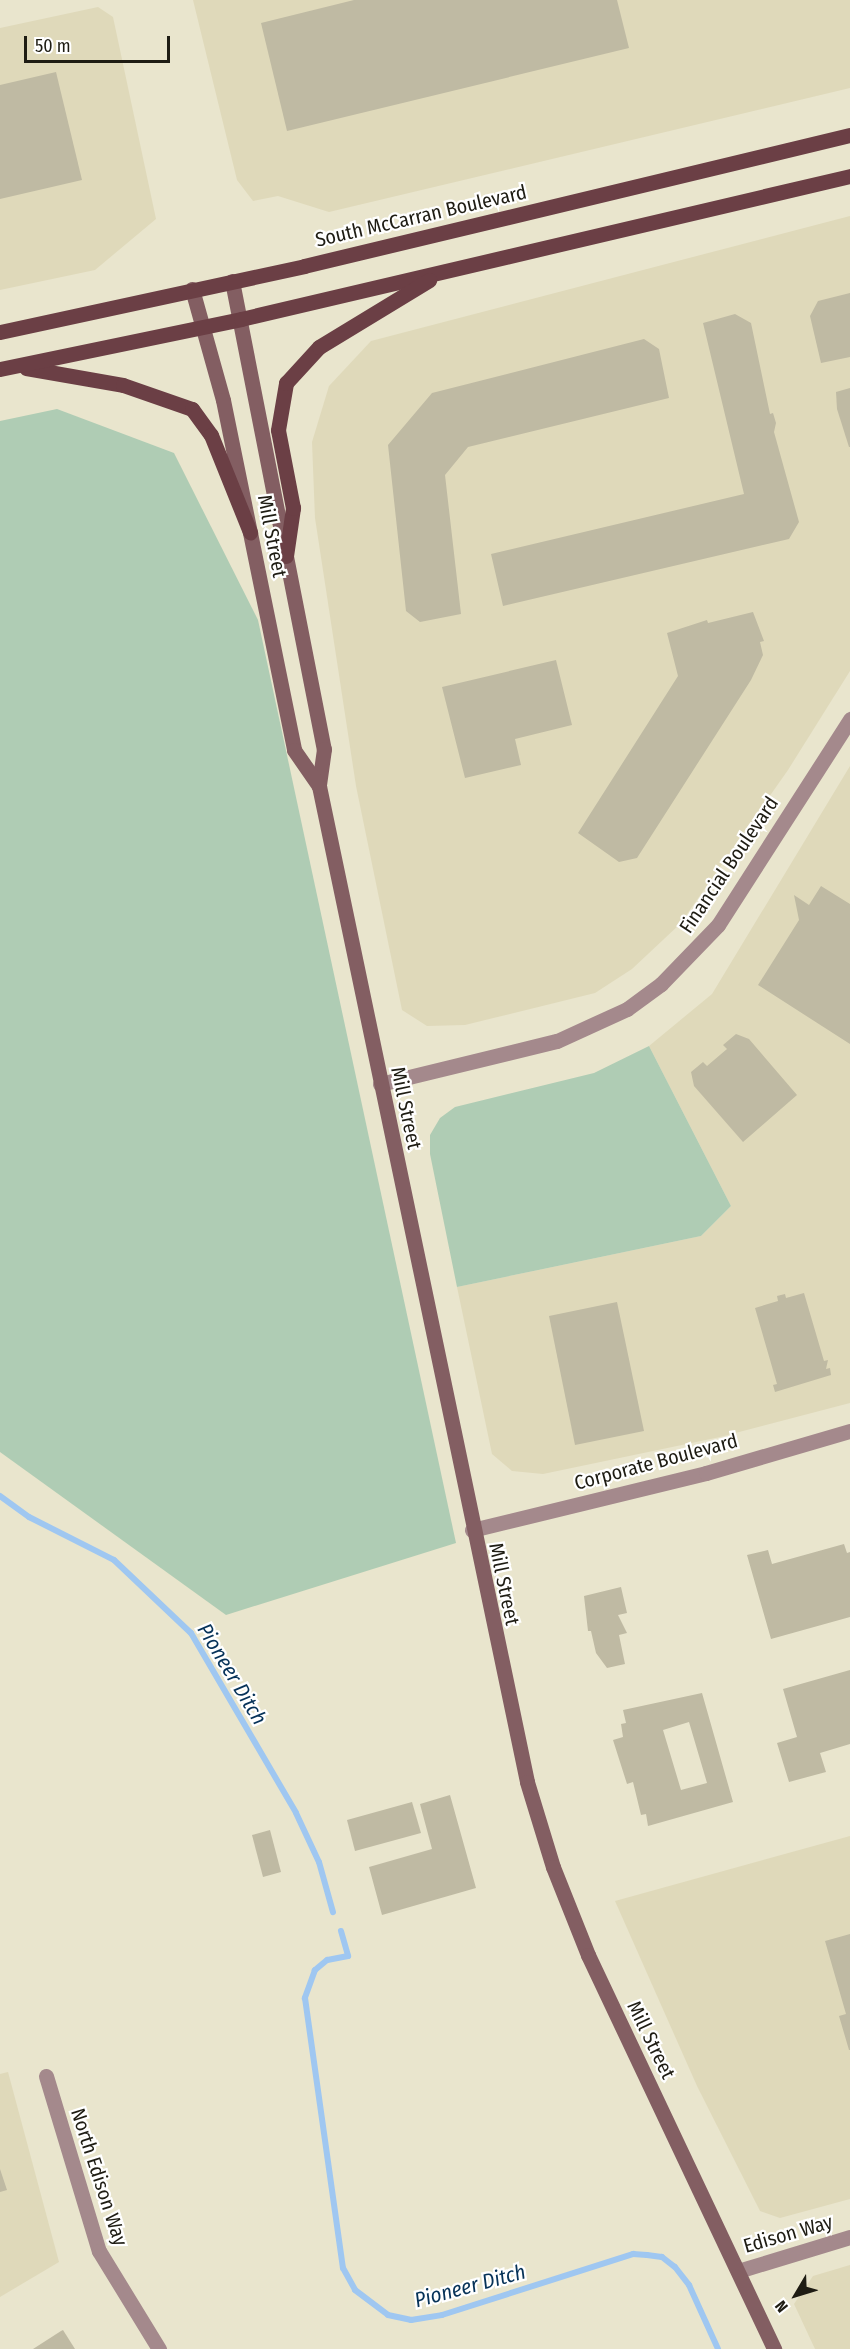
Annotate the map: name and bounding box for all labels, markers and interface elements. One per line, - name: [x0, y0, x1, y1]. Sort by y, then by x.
- scale bar: [27, 24, 172, 62]
- text: 50 m: [35, 35, 71, 57]
- street label: South McCarran Boulevard: [313, 180, 529, 252]
- street label: Mill Street: [252, 493, 292, 579]
- street label: Financial Boulevard: [674, 792, 784, 938]
- street label: Mill Street: [386, 1065, 426, 1151]
- street label: Corporate Boulevard: [572, 1429, 740, 1495]
- street label: Mill Street: [484, 1541, 524, 1627]
- water label: Pioneer Ditch: [192, 1619, 272, 1729]
- street label: Mill Street: [622, 1997, 680, 2083]
- street label: North Edison Way: [65, 2105, 133, 2249]
- street label: Edison Way: [741, 2210, 835, 2258]
- water label: Pioneer Ditch: [412, 2259, 528, 2313]
- north arrow: [766, 2265, 826, 2325]
- text: N: [771, 2297, 792, 2316]

